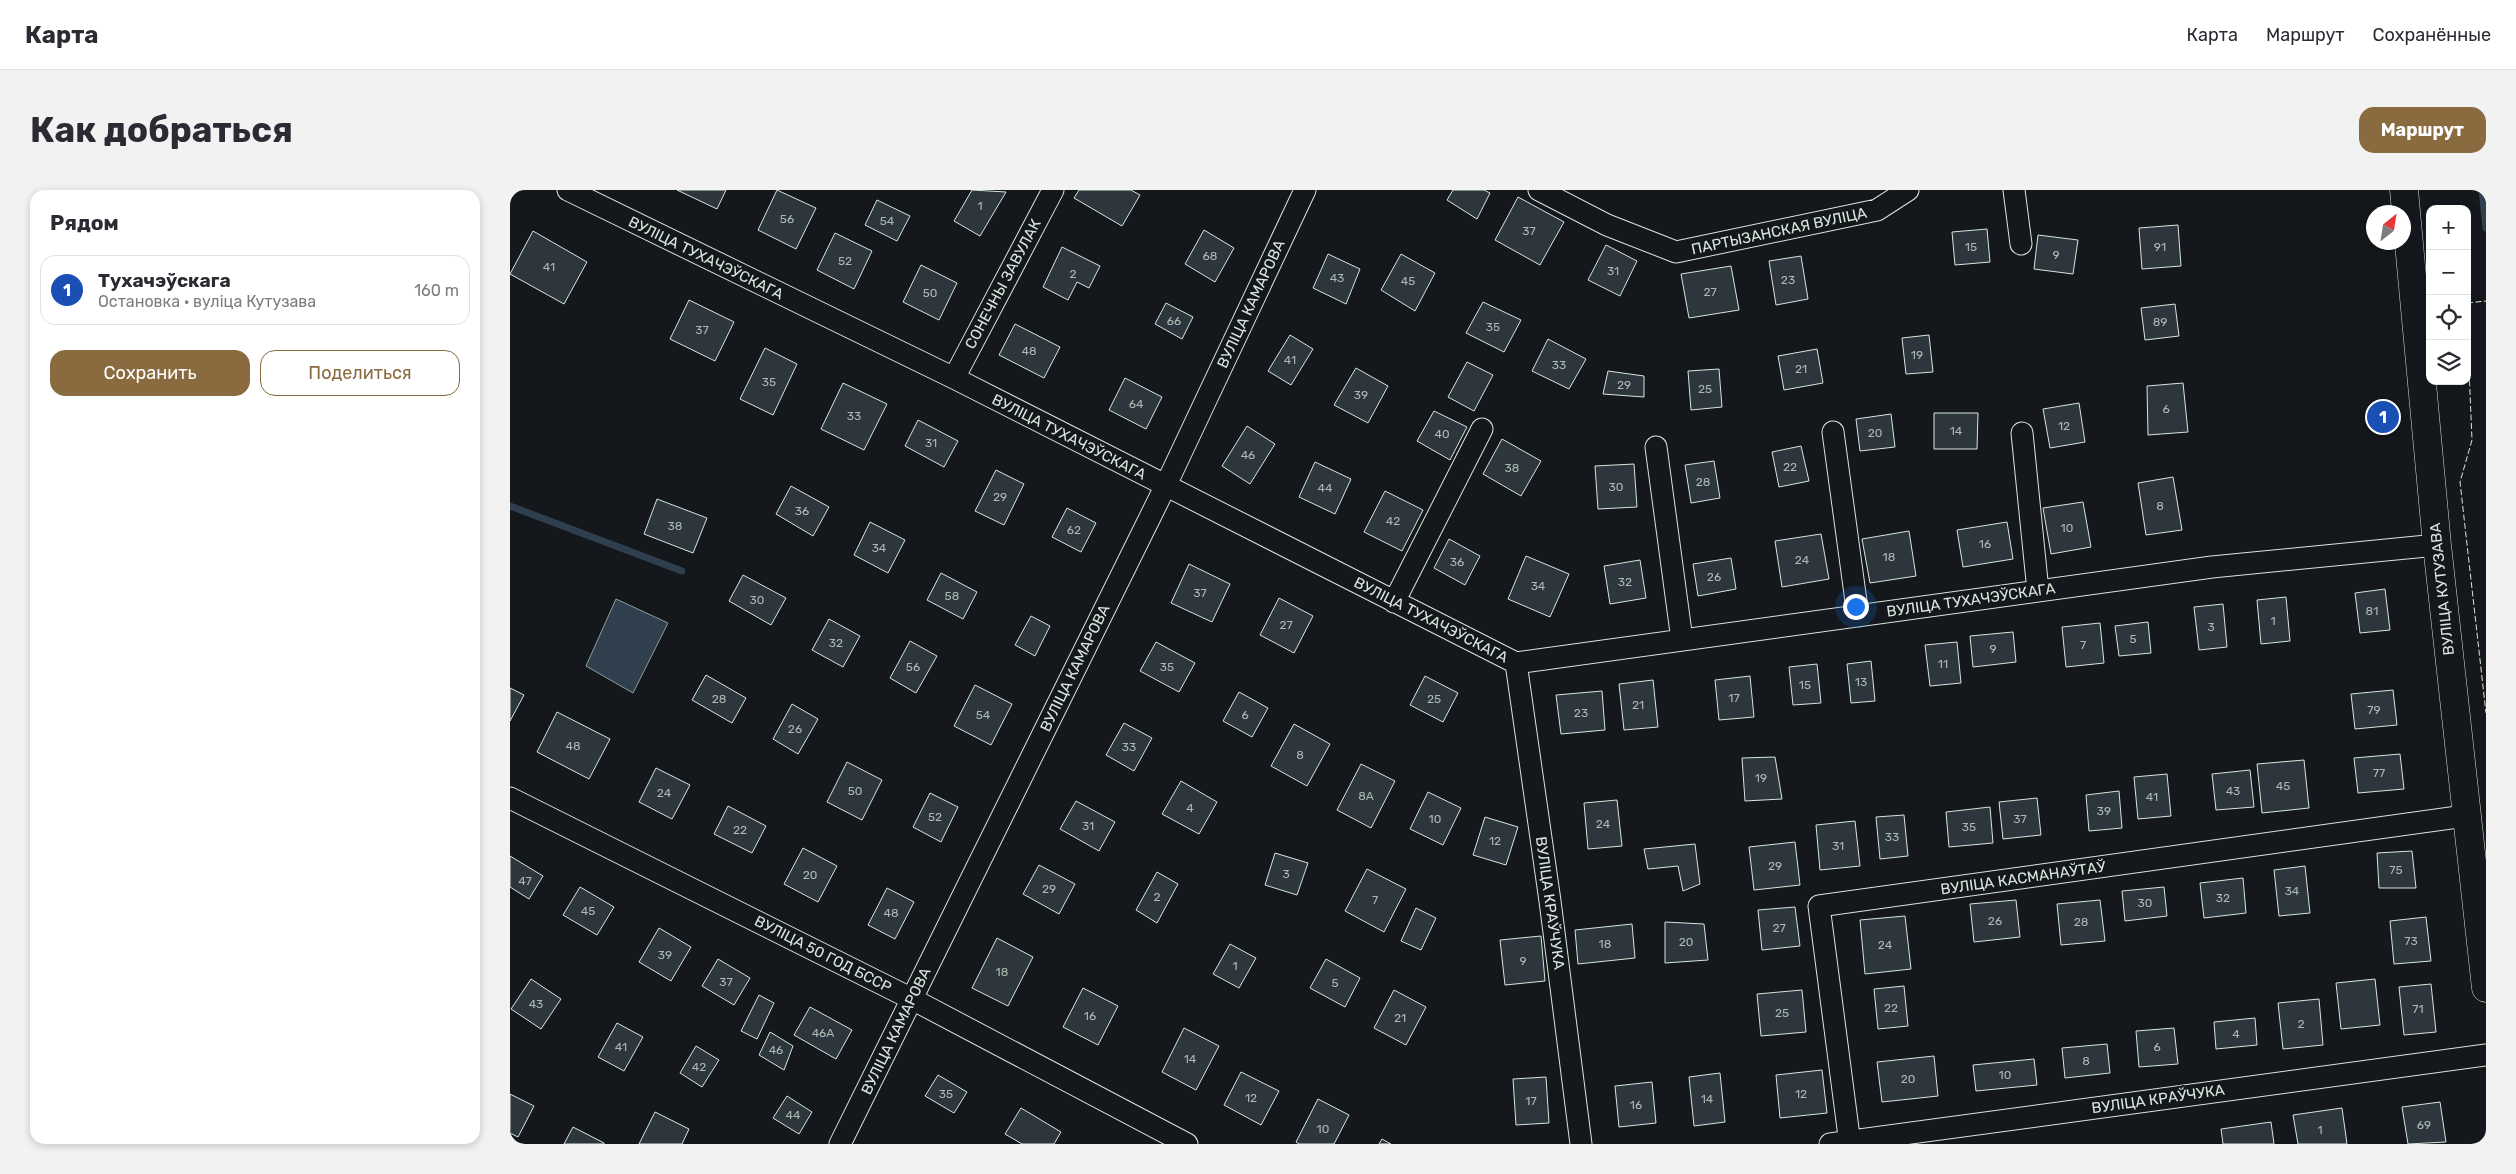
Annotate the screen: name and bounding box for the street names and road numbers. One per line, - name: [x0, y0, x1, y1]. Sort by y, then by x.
- street label: ПАРТЫЗАНСКАЯ ВУЛІЦА: [1690, 204, 1868, 258]
- street label: ВУЛІЦА ТУХАЧЭЎСКАГА: [625, 213, 787, 303]
- street label: СОНЕЧНЫ ЗАВУЛАК: [961, 216, 1045, 352]
- street label: ВУЛІЦА КАМАРОВА: [1213, 237, 1289, 371]
- street label: ВУЛІЦА ТУХАЧЭЎСКАГА: [989, 390, 1149, 484]
- street label: ВУЛІЦА КУТУЗАВА: [2426, 522, 2458, 656]
- street label: ВУЛІЦА ТУХАЧЭЎСКАГА: [1351, 573, 1511, 667]
- street label: ВУЛІЦА ТУХАЧЭЎСКАГА: [1885, 579, 2057, 621]
- street label: ВУЛІЦА КАМАРОВА: [1036, 601, 1114, 735]
- street label: ВУЛІЦА КРАЎЧУКА: [1532, 835, 1568, 971]
- street label: ВУЛІЦА КАСМАНАЎТАЎ: [1939, 857, 2107, 899]
- street label: ВУЛІЦА 50 ГОД БССР: [752, 912, 895, 997]
- street label: ВУЛІЦА КАМАРОВА: [857, 964, 935, 1098]
- street label: ВУЛІЦА КРАЎЧУКА: [2090, 1081, 2226, 1117]

